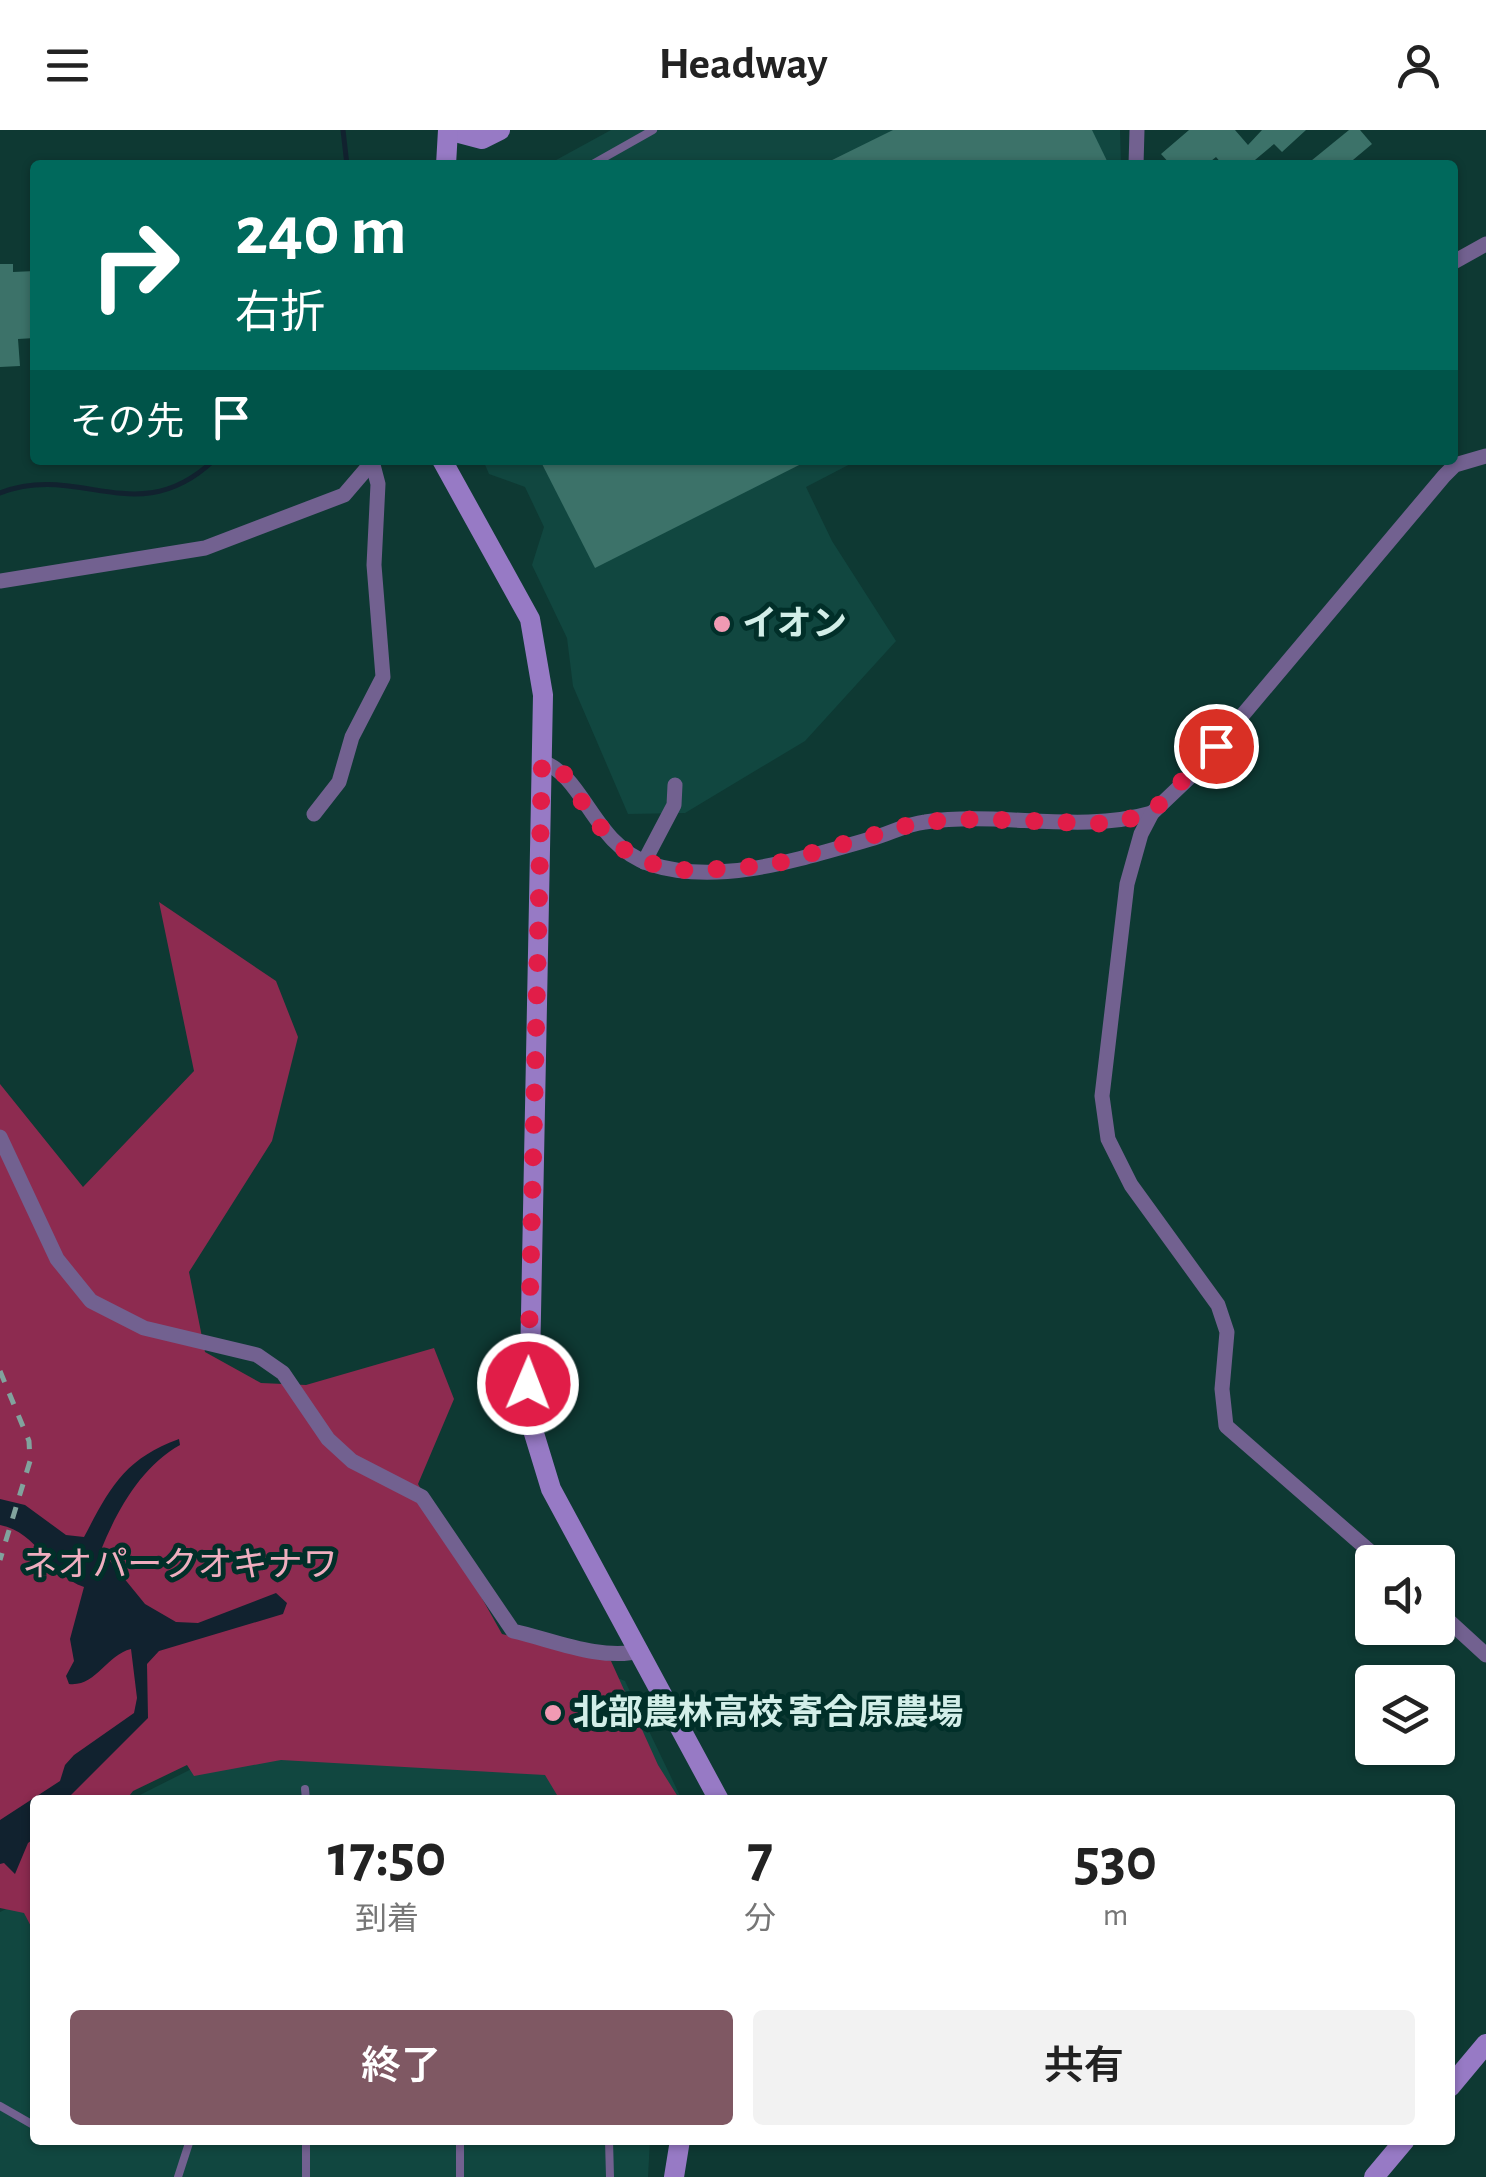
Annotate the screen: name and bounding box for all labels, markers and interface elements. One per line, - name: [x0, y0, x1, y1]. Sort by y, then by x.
- icon: menu: [40, 38, 95, 93]
- icon: person: [1391, 38, 1446, 93]
- text: Headway: [658, 42, 828, 87]
- text: 240 m: [235, 197, 407, 267]
- icon: right: [70, 200, 200, 330]
- text: 右折: [235, 291, 325, 336]
- icon: arrive: [204, 390, 259, 445]
- text: その先: [70, 404, 184, 442]
- place label: イオン: [742, 606, 847, 642]
- marker: イオン: [711, 613, 733, 635]
- pin: [1174, 704, 1259, 789]
- icon: arrive: [1189, 719, 1244, 774]
- position arrow: [476, 1332, 580, 1436]
- map controls: [1355, 1545, 1455, 1765]
- button: sound: [1355, 1545, 1455, 1645]
- park label: ネオパークオキナワ: [22, 1547, 338, 1583]
- button: layers: [1355, 1665, 1455, 1765]
- place label: 北部農林高校 寄合原農場: [573, 1694, 963, 1731]
- marker: 北部農林高校 寄合原農場: [542, 1702, 564, 1724]
- text: 17:50: [328, 1827, 446, 1887]
- text: 7: [747, 1827, 773, 1887]
- text: 530: [1074, 1831, 1157, 1891]
- text: m: [1103, 1899, 1128, 1931]
- text: 到着: [355, 1903, 419, 1935]
- text: 分: [744, 1903, 776, 1935]
- button: 終了: [70, 2010, 733, 2125]
- button: 共有: [753, 2010, 1415, 2125]

